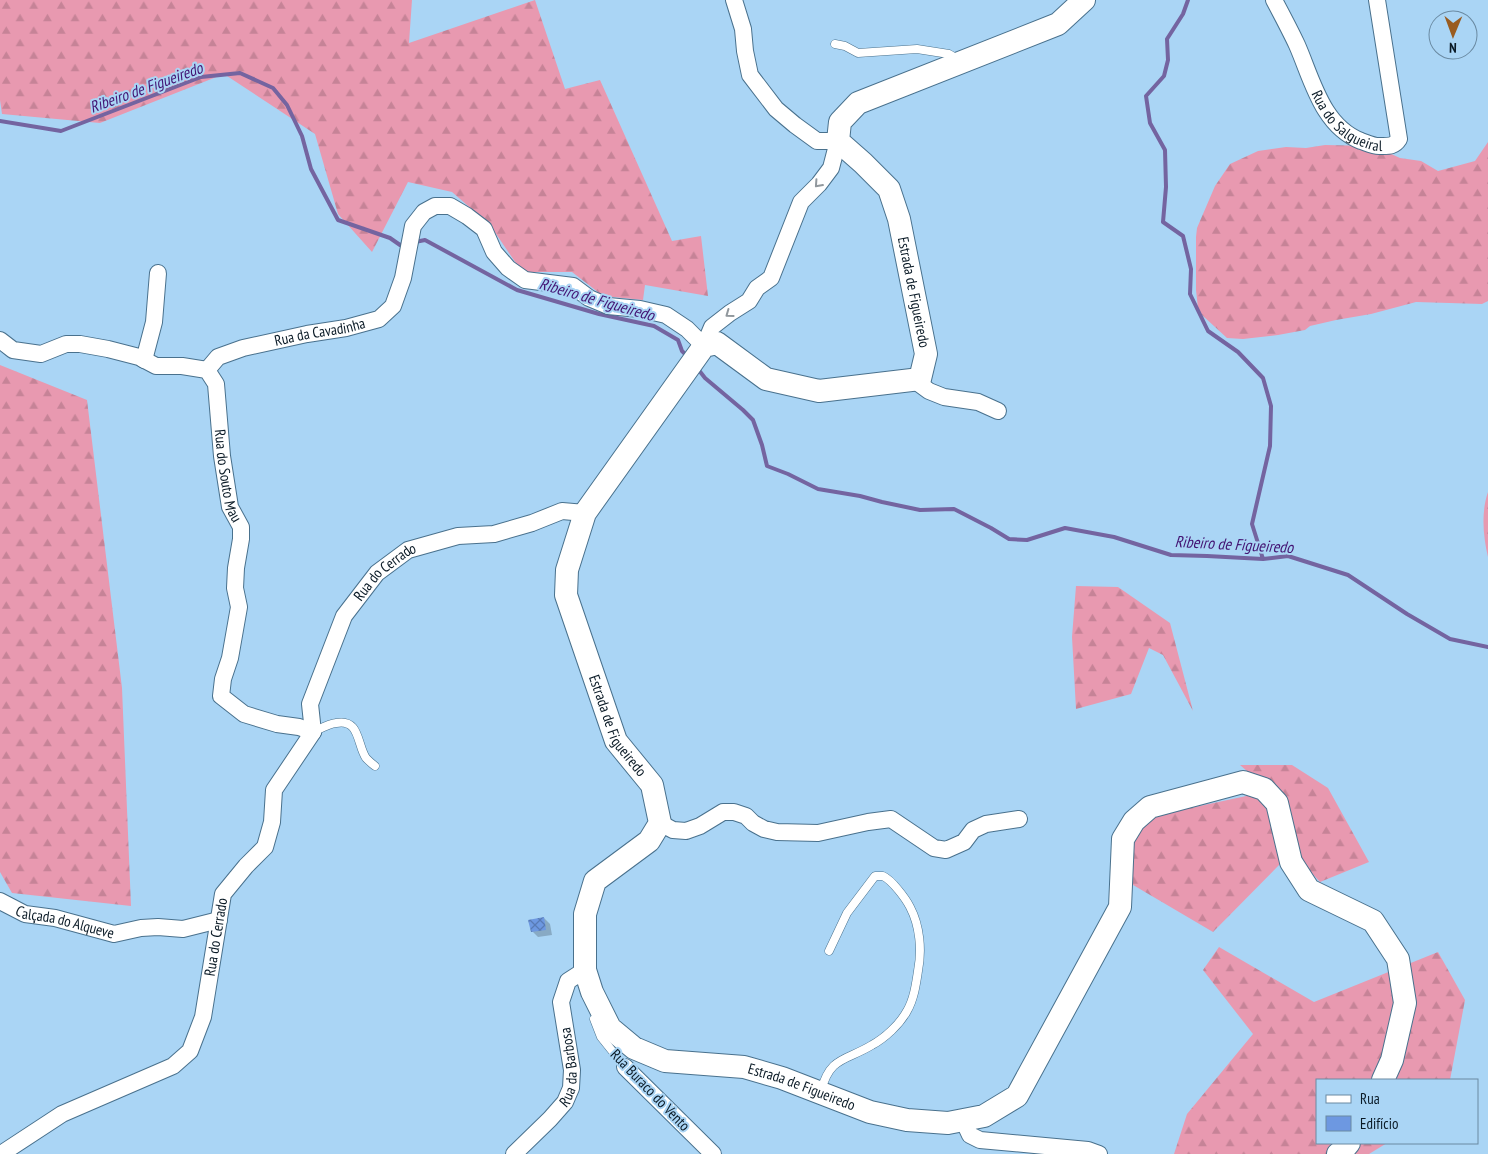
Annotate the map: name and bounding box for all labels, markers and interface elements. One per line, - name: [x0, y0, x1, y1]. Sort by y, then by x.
- north arrow: [1428, 10, 1478, 60]
- text: N: [1449, 39, 1457, 57]
- water label: Ribeiro de Figueiredo: [87, 57, 206, 117]
- street label: Rua do Salgueiral: [1308, 87, 1383, 155]
- one-way arrow: [814, 179, 823, 188]
- street label: Estrada de Figueiredo: [894, 235, 934, 349]
- water label: Ribeiro de Figueiredo: [537, 273, 658, 325]
- one-way arrow: [725, 308, 735, 317]
- street label: Rua da Cavadinha: [272, 313, 367, 350]
- street label: Rua do Souto Mau: [211, 429, 246, 525]
- water label: Ribeiro de Figueiredo: [1174, 531, 1295, 557]
- street label: Rua do Cerrado: [349, 538, 418, 604]
- street label: Estrada de Figueiredo: [585, 672, 651, 780]
- street label: Rua do Cerrado: [200, 896, 231, 977]
- street label: Calçada do Alqueve: [12, 901, 116, 943]
- street label: Rua da Barbosa: [555, 1026, 581, 1111]
- street label: Rua Buraco do Vento: [607, 1045, 694, 1135]
- street label: Estrada de Figueiredo: [746, 1059, 858, 1114]
- legend: [1316, 1079, 1478, 1144]
- text: Rua: [1360, 1089, 1380, 1108]
- text: Edifício: [1360, 1114, 1398, 1133]

